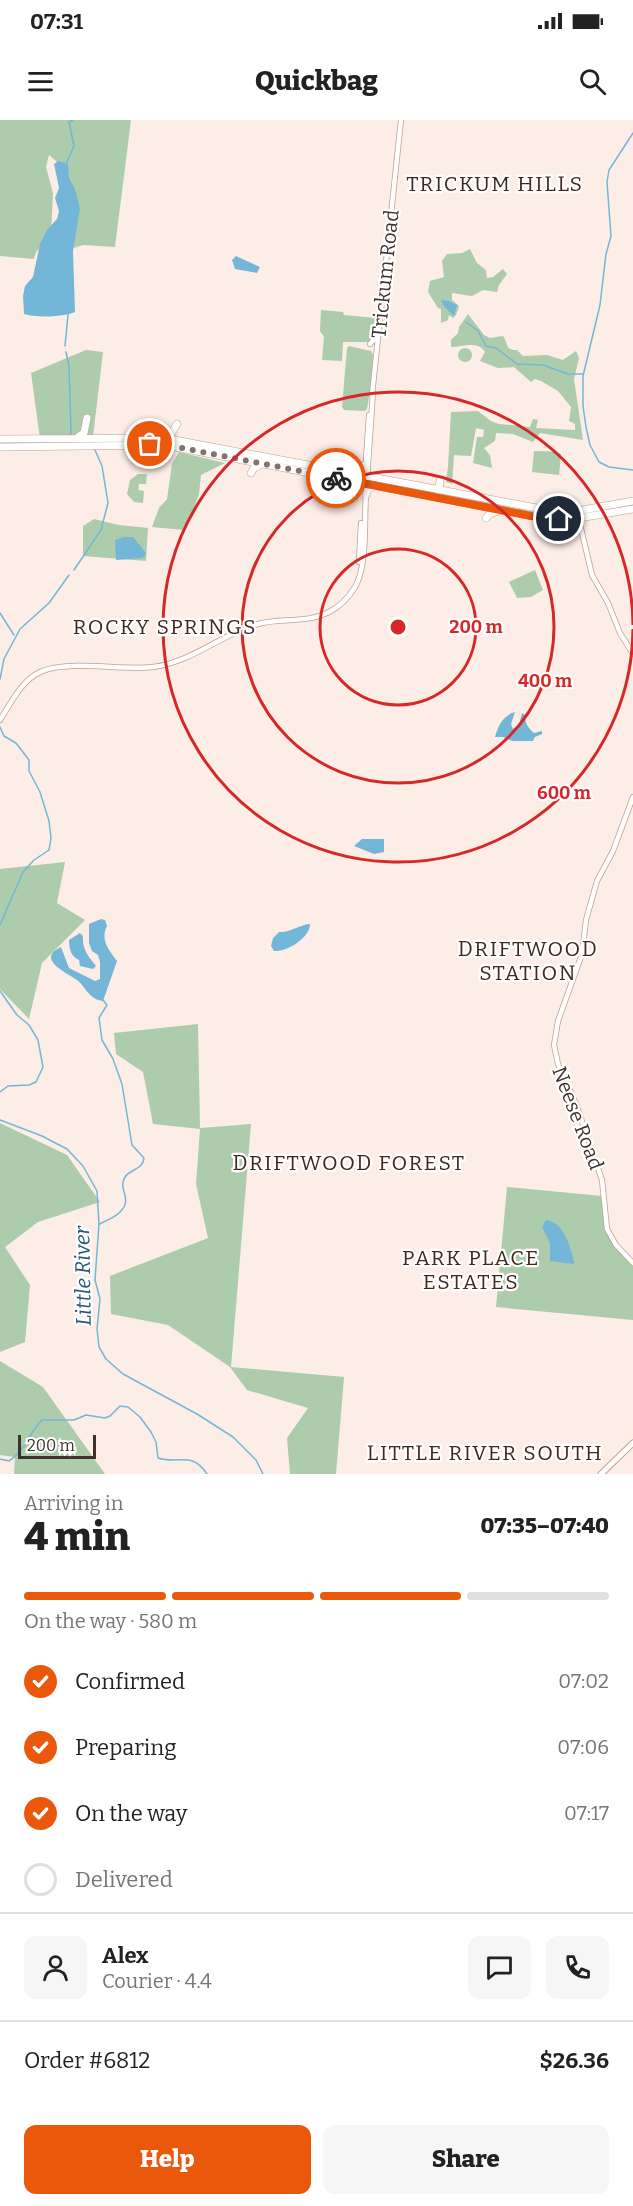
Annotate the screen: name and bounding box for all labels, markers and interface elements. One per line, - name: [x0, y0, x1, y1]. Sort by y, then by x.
- text: 07:31: [30, 8, 83, 35]
- icon: menu: [24, 65, 57, 98]
- text: Quickbag: [255, 65, 378, 97]
- icon: search: [576, 65, 609, 98]
- district label: TRICKUM HILLS: [406, 171, 584, 197]
- street label: Trickum Road: [366, 208, 404, 340]
- pin: [124, 418, 175, 469]
- icon: bag: [133, 427, 166, 460]
- courier: [306, 448, 366, 508]
- icon: bike: [320, 462, 353, 495]
- pin: [533, 493, 584, 544]
- icon: home: [542, 502, 575, 535]
- district label: ROCKY SPRINGS: [73, 614, 257, 640]
- text: 200 m: [449, 616, 503, 638]
- centre of rings: [388, 617, 408, 637]
- text: 400 m: [518, 670, 572, 692]
- text: 600 m: [537, 782, 591, 804]
- district label: DRIFTWOOD STATION: [458, 936, 598, 986]
- street label: Neese Road: [547, 1063, 609, 1173]
- district label: DRIFTWOOD FOREST: [232, 1150, 466, 1176]
- water label: Little River: [69, 1224, 97, 1326]
- district label: PARK PLACE ESTATES: [402, 1245, 540, 1295]
- scale bar: [18, 1432, 96, 1460]
- text: 200 m: [27, 1436, 75, 1455]
- district label: LITTLE RIVER SOUTH: [367, 1440, 603, 1466]
- text: Arriving in: [24, 1491, 123, 1515]
- text: 07:35–07:40: [480, 1512, 609, 1539]
- text: 4 min: [24, 1514, 130, 1560]
- text: On the way · 580 m: [24, 1609, 197, 1633]
- icon: check: [24, 1665, 57, 1698]
- text: Confirmed: [75, 1668, 185, 1695]
- text: 07:02: [558, 1669, 609, 1693]
- icon: check: [24, 1731, 57, 1764]
- text: Preparing: [75, 1734, 177, 1761]
- text: 07:06: [557, 1735, 609, 1759]
- icon: check: [24, 1797, 57, 1830]
- text: On the way: [75, 1800, 187, 1827]
- text: 07:17: [564, 1801, 609, 1825]
- text: Delivered: [75, 1866, 173, 1893]
- button: person: [24, 1936, 87, 1999]
- button: chat: [468, 1936, 531, 1999]
- button: phone: [546, 1936, 609, 1999]
- text: Alex: [102, 1942, 148, 1969]
- text: Courier · 4.4: [102, 1969, 212, 1993]
- text: Order #6812: [24, 2047, 150, 2074]
- text: $26.36: [539, 2047, 609, 2074]
- button: Help: [24, 2125, 311, 2194]
- button: Share: [323, 2125, 609, 2194]

